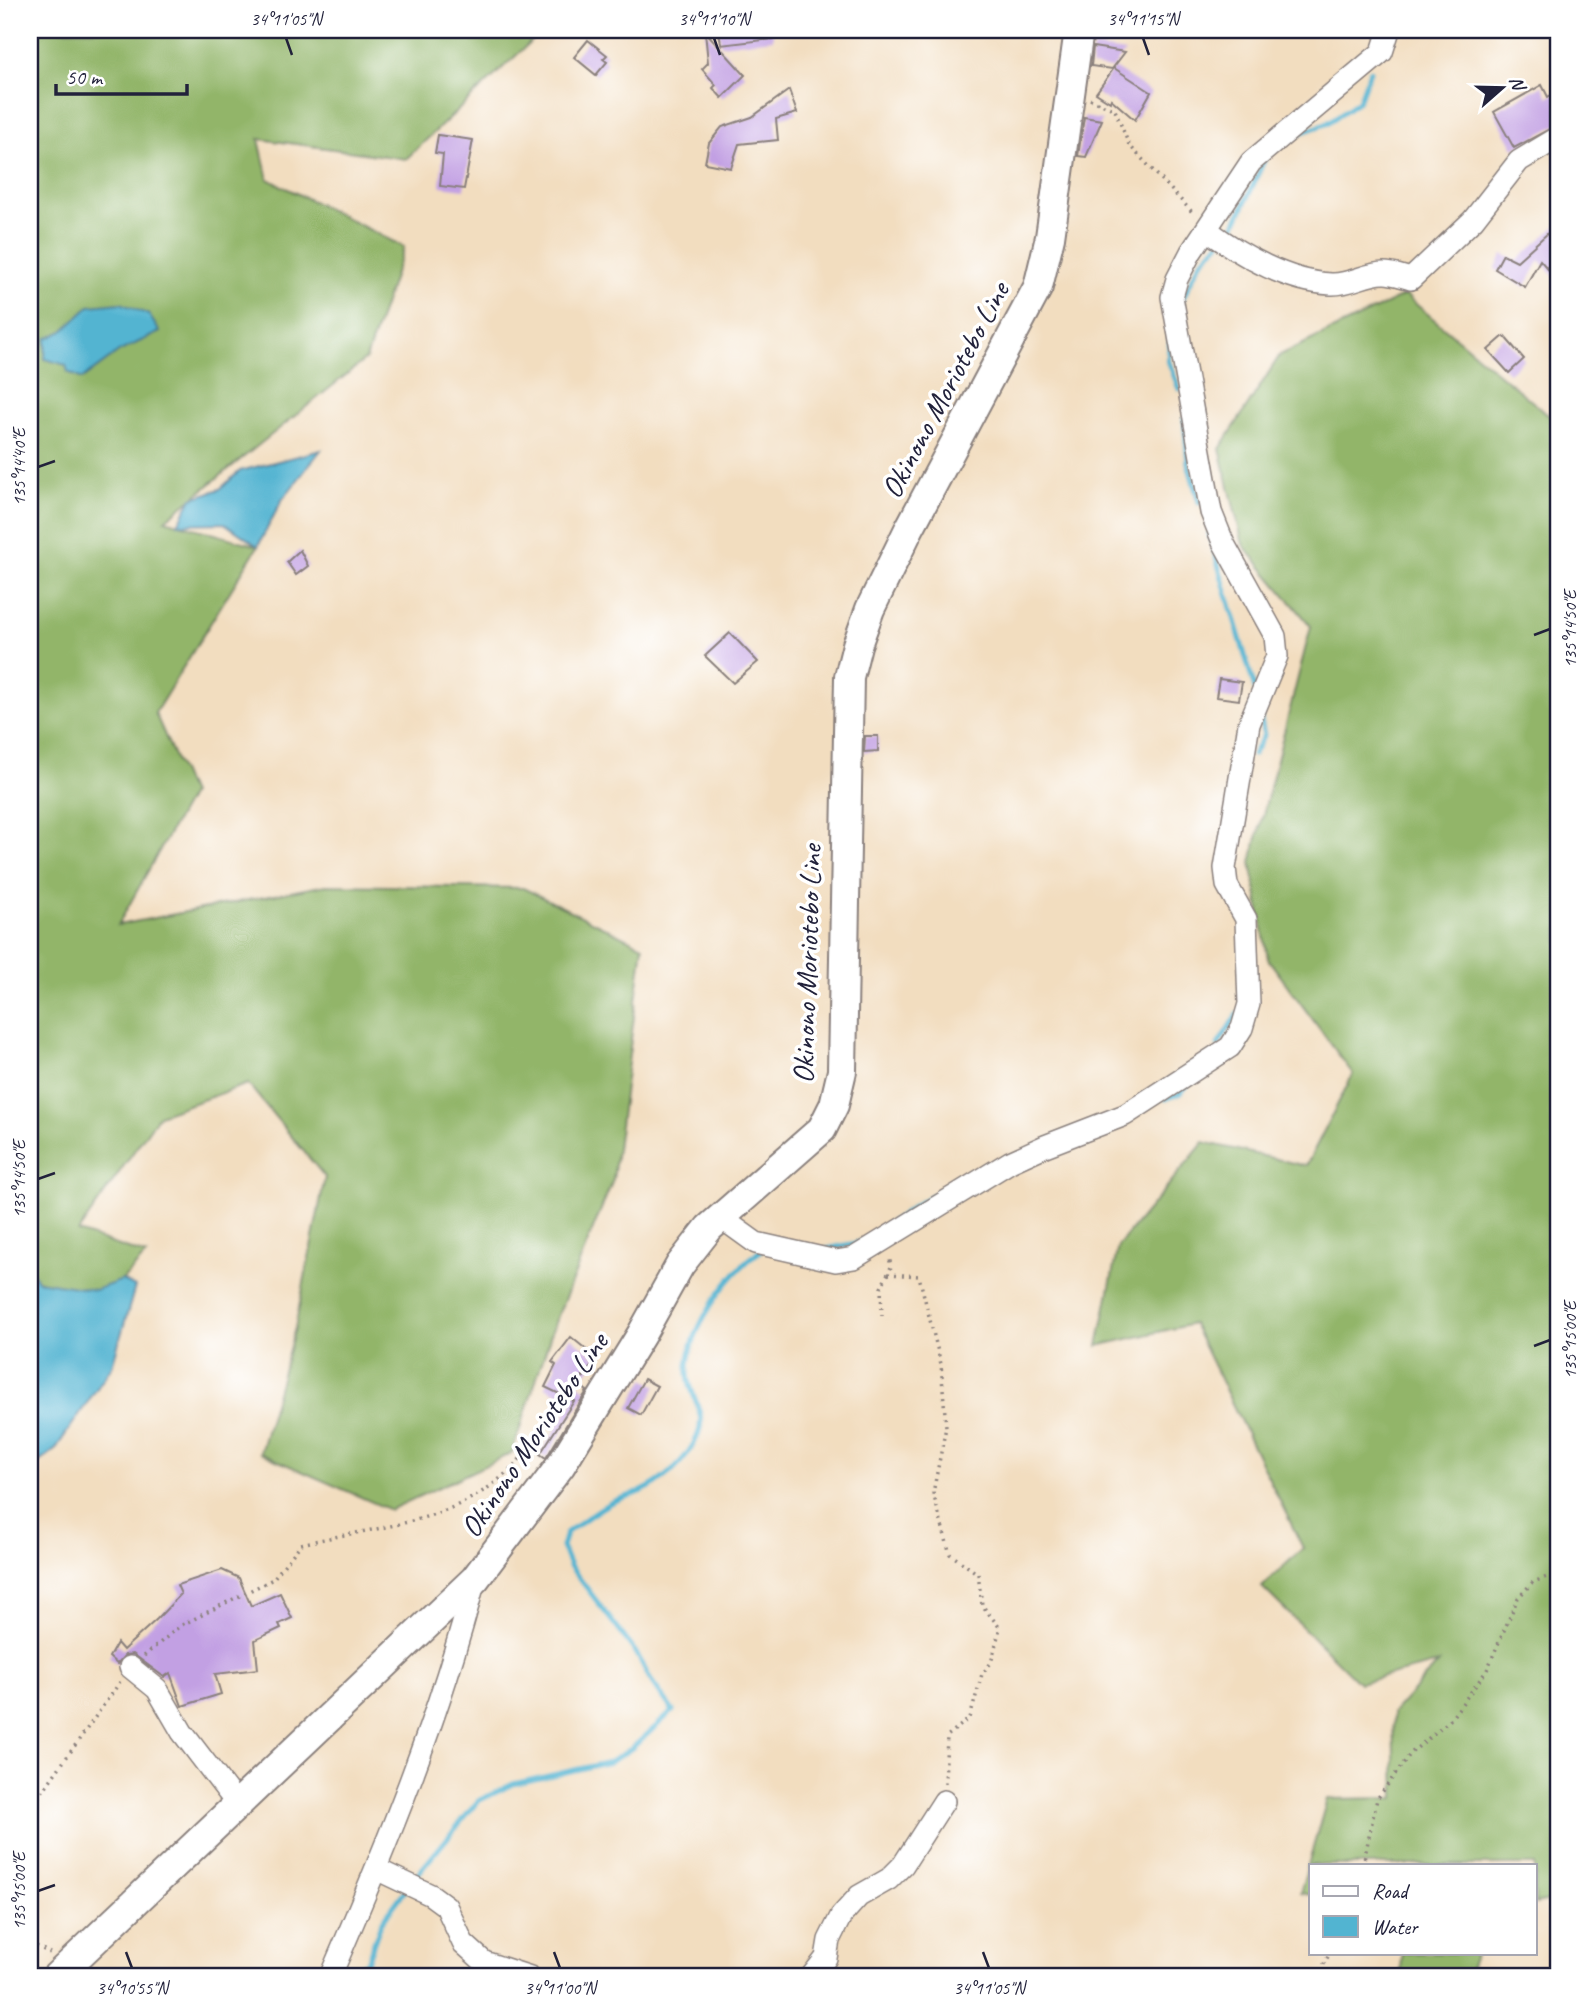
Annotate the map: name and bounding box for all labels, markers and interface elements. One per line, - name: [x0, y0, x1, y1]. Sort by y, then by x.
- text: 34°11'05"N: [251, 8, 325, 30]
- text: 34°11'10"N: [679, 8, 753, 30]
- text: 34°11'15"N: [1108, 8, 1182, 30]
- scale bar: [56, 52, 187, 96]
- north arrow: [1466, 52, 1536, 122]
- text: 50 m: [66, 64, 104, 90]
- text: N: [1504, 73, 1531, 95]
- street label: Okinono Moriotebo Line: [872, 274, 1019, 504]
- text: 135°14'40"E: [8, 426, 30, 506]
- text: 135°14'50"E: [1559, 588, 1581, 668]
- street label: Okinono Moriotebo Line: [784, 842, 830, 1084]
- text: 135°14'50"E: [8, 1138, 30, 1218]
- text: 135°15'00"E: [1559, 1299, 1581, 1379]
- street label: Okinono Moriotebo Line: [451, 1323, 618, 1545]
- text: 135°15'00"E: [8, 1850, 30, 1930]
- legend: [1309, 1864, 1536, 1954]
- text: Road: [1372, 1878, 1411, 1904]
- text: Water: [1372, 1914, 1419, 1940]
- text: 34°10'55"N: [97, 1977, 171, 1999]
- text: 34°11'00"N: [525, 1977, 599, 1999]
- text: 34°11'05"N: [954, 1977, 1028, 1999]

